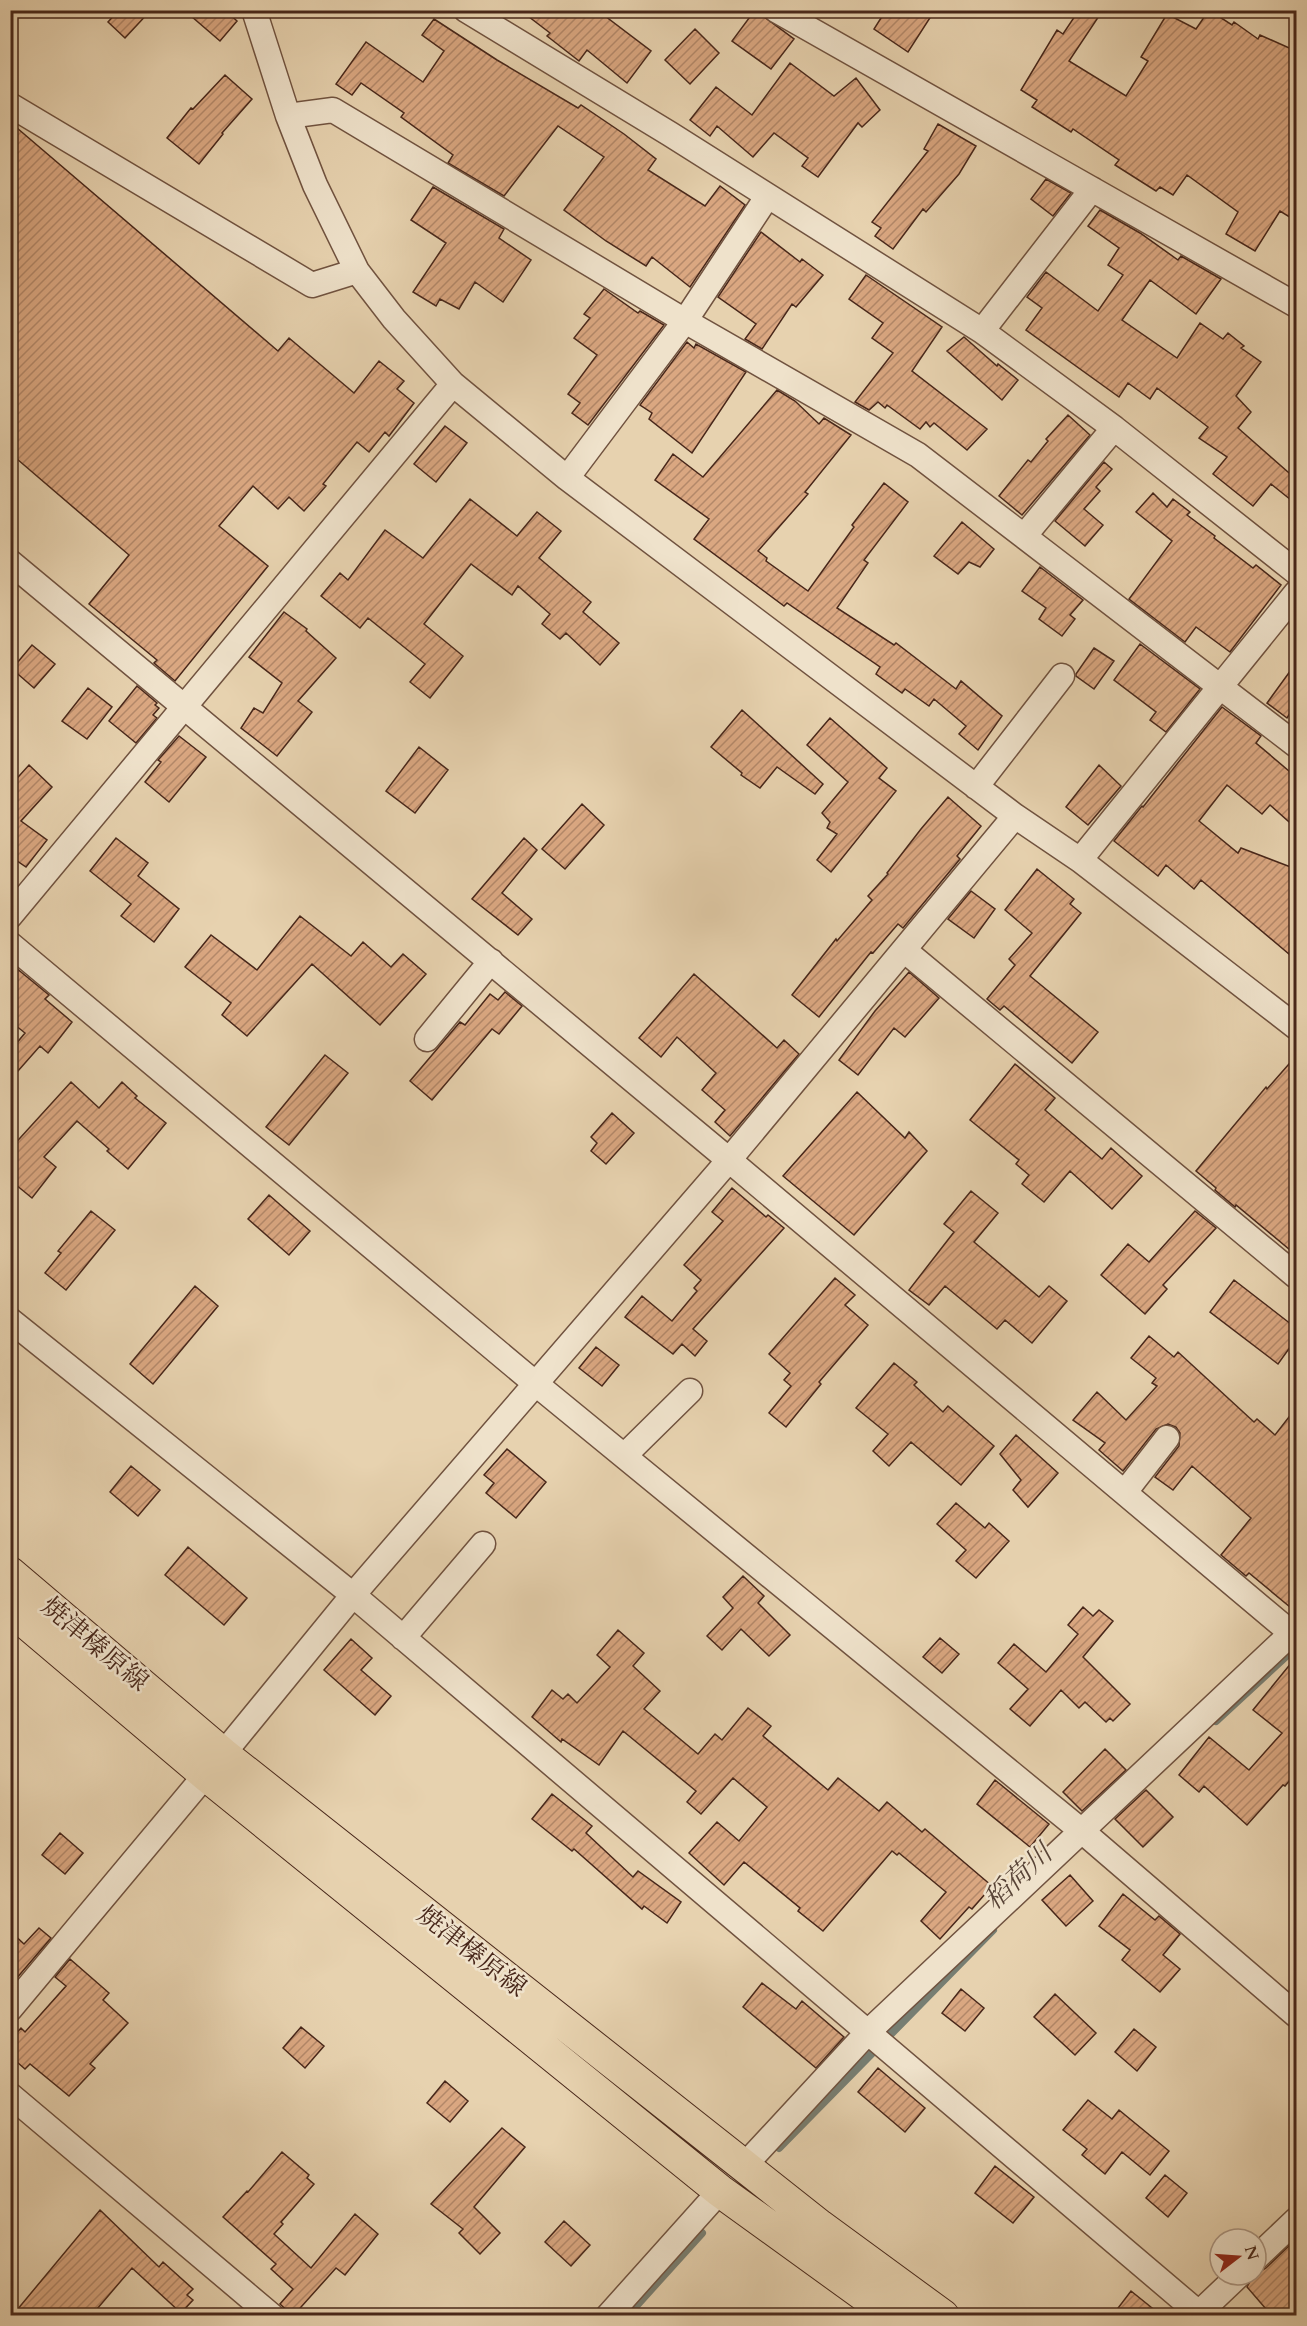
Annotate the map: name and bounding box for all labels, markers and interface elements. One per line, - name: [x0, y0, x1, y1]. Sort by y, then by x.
- street label: 焼津榛原線: [34, 1589, 156, 1699]
- water label: 稻荷川: [976, 1834, 1062, 1918]
- street label: 焼津榛原線: [410, 1897, 534, 2005]
- north arrow: [1208, 2227, 1268, 2287]
- text: N: [1239, 2243, 1264, 2263]

